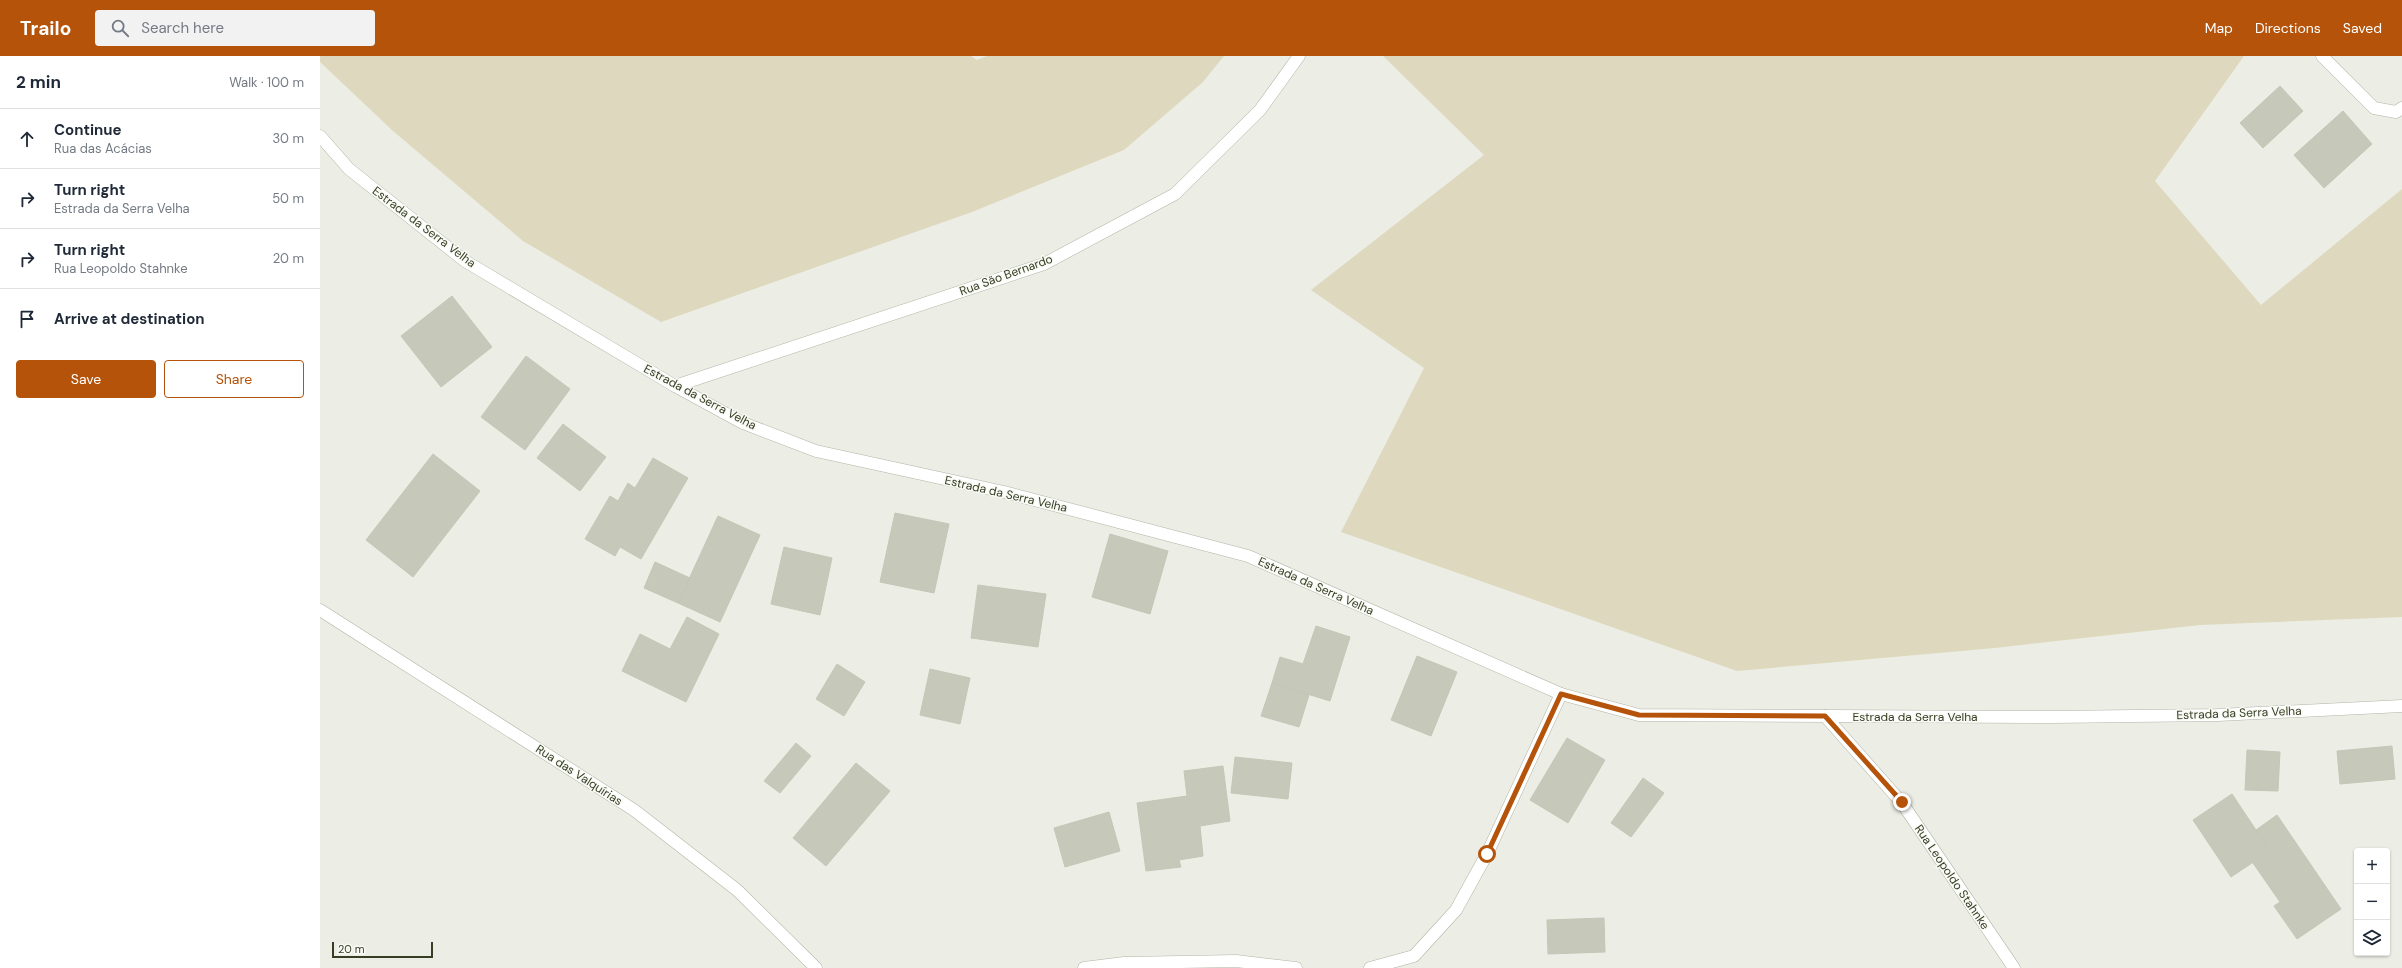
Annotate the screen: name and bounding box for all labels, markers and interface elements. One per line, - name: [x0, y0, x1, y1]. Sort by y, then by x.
- search box: [95, 10, 375, 46]
- text: Trailo: [20, 16, 71, 41]
- icon: search: [109, 17, 131, 39]
- text: Search here: [141, 18, 224, 38]
- text: Map: [2205, 19, 2233, 37]
- text: Directions: [2255, 19, 2321, 37]
- text: Saved: [2343, 19, 2382, 37]
- text: 2 min: [16, 71, 61, 93]
- text: Walk · 100 m: [229, 74, 304, 91]
- text: Continue: [54, 120, 122, 140]
- icon: ahead: [16, 128, 38, 150]
- text: 30 m: [272, 130, 304, 147]
- text: Rua das Acácias: [54, 140, 152, 157]
- text: Turn right: [54, 180, 125, 200]
- street label: Estrada da Serra Velha: [369, 183, 479, 271]
- icon: right: [16, 188, 38, 210]
- text: 50 m: [272, 190, 304, 207]
- text: Estrada da Serra Velha: [54, 200, 190, 217]
- text: Turn right: [54, 240, 125, 260]
- icon: right: [16, 248, 38, 270]
- text: 20 m: [273, 250, 304, 267]
- street label: Rua São Bernardo: [957, 251, 1055, 299]
- text: Rua Leopoldo Stahnke: [54, 260, 188, 277]
- icon: arrive: [16, 308, 38, 330]
- text: Arrive at destination: [54, 309, 205, 329]
- button: Save: [16, 360, 156, 398]
- button: Share: [164, 360, 304, 398]
- street label: Estrada da Serra Velha: [641, 361, 759, 433]
- street label: Estrada da Serra Velha: [943, 472, 1069, 516]
- street label: Estrada da Serra Velha: [1256, 553, 1376, 619]
- street label: Estrada da Serra Velha: [2176, 703, 2302, 723]
- street label: Estrada da Serra Velha: [1852, 709, 1978, 725]
- street label: Rua das Valquírias: [532, 741, 626, 809]
- route end: [1893, 793, 1911, 811]
- street label: Rua Leopoldo Stahnke: [1911, 821, 1993, 933]
- route start: [1478, 845, 1496, 863]
- map controls: [2354, 848, 2390, 956]
- button: +: [2354, 848, 2390, 884]
- button: −: [2354, 884, 2390, 920]
- button: layers: [2354, 920, 2390, 956]
- scale bar: [332, 940, 433, 959]
- text: 20 m: [338, 942, 364, 956]

